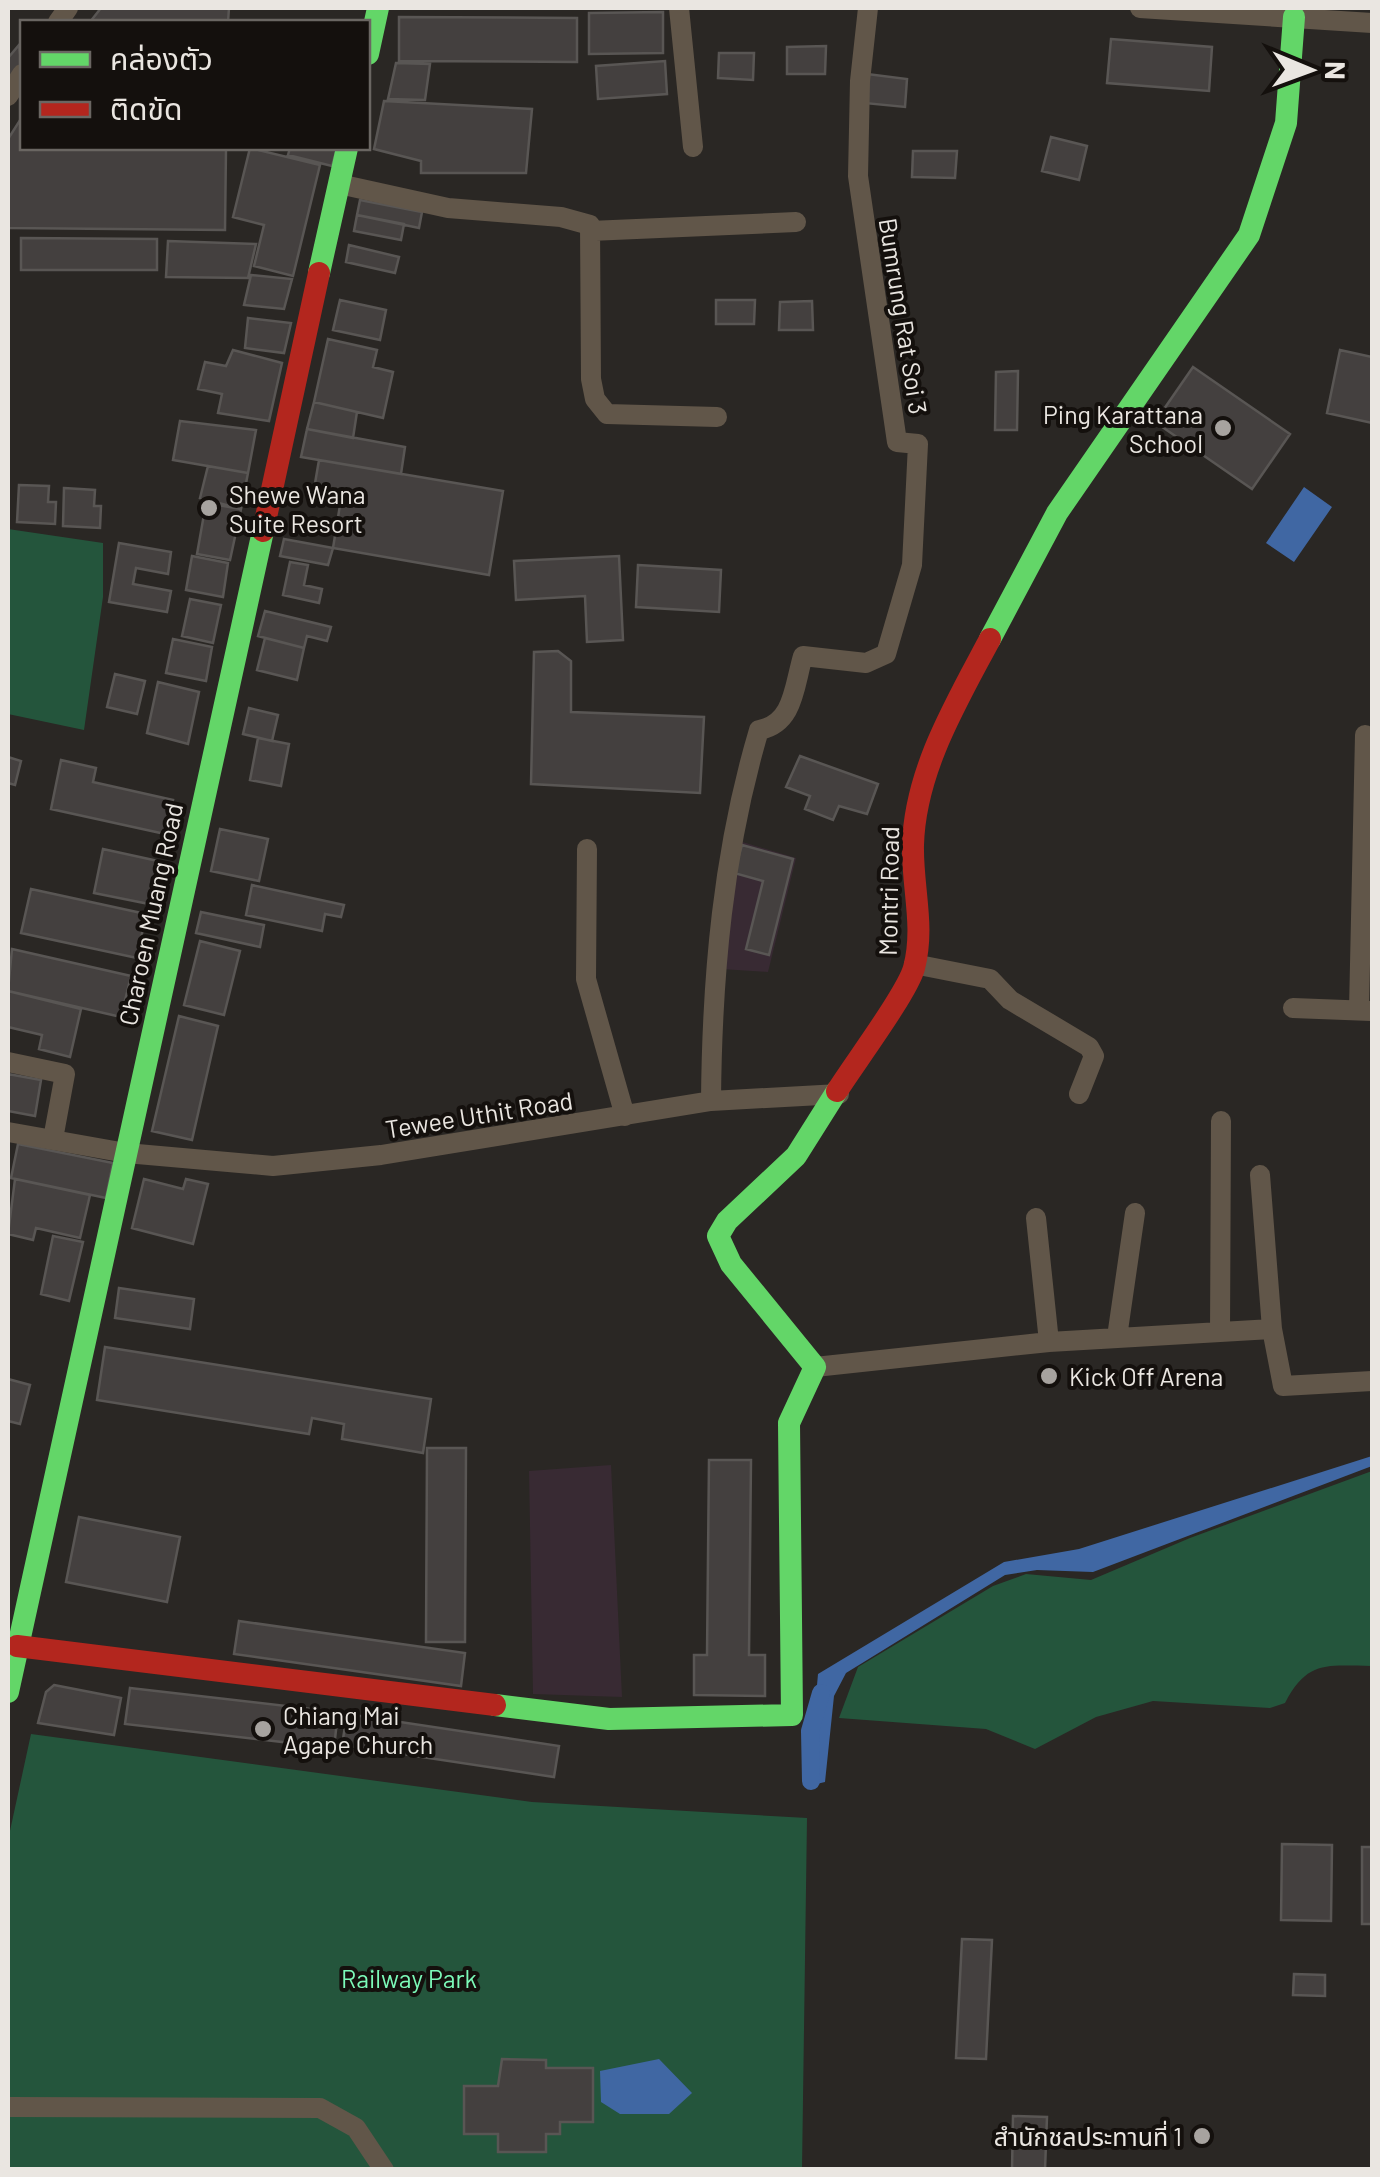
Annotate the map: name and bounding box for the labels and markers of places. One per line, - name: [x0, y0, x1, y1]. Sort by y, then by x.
- place label: Ping Karattana School: [1043, 399, 1203, 458]
- marker: Ping Karattana School: [1212, 417, 1234, 439]
- place label: Shewe Wana Suite Resort: [229, 479, 366, 538]
- marker: Shewe Wana Suite Resort: [198, 497, 220, 519]
- place label: Kick Off Arena: [1069, 1361, 1223, 1391]
- marker: Kick Off Arena: [1038, 1365, 1060, 1387]
- place label: Chiang Mai Agape Church: [283, 1700, 433, 1759]
- marker: Chiang Mai Agape Church: [252, 1718, 274, 1740]
- place label: สำนักชลประทานที่ 1: [994, 2120, 1182, 2151]
- marker: สำนักชลประทานที่ 1: [1191, 2125, 1213, 2147]

